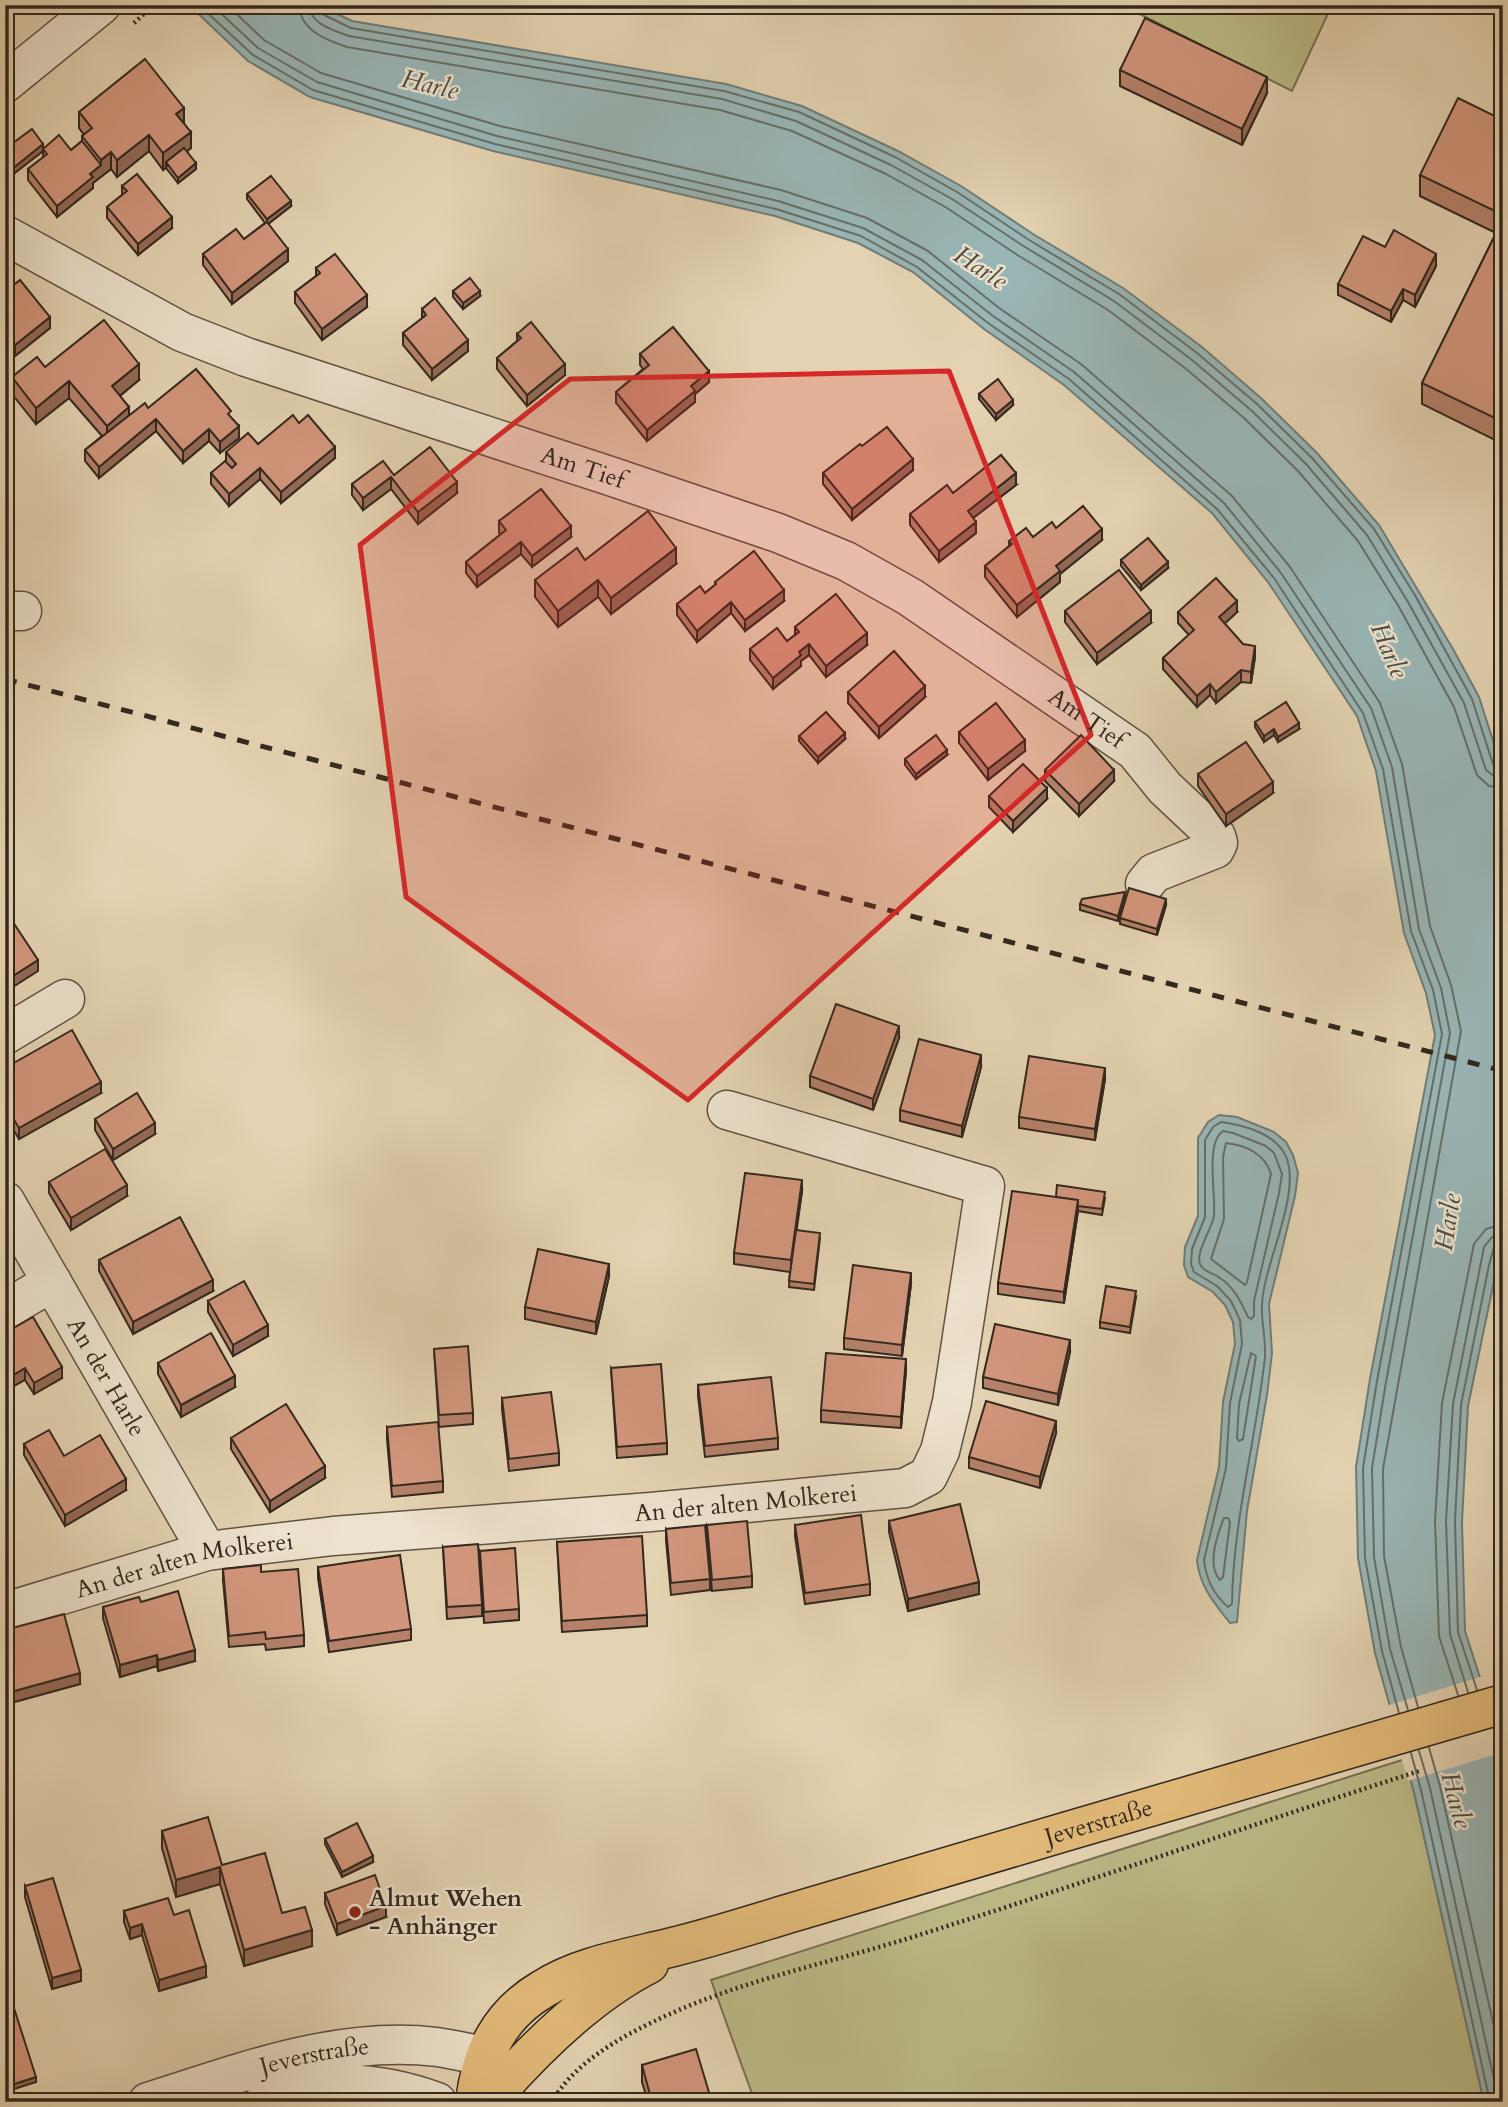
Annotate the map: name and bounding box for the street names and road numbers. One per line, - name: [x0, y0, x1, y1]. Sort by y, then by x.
- street label: Am Tief: [537, 439, 633, 498]
- street label: Am Tief: [1041, 680, 1134, 758]
- street label: An der Harle: [59, 1312, 153, 1443]
- street label: An der alten Molkerei: [634, 1477, 859, 1530]
- street label: An der alten Molkerei: [72, 1525, 295, 1607]
- street label: Jeverstraße: [1038, 1791, 1157, 1855]
- street label: Jeverstraße: [253, 2030, 370, 2084]

